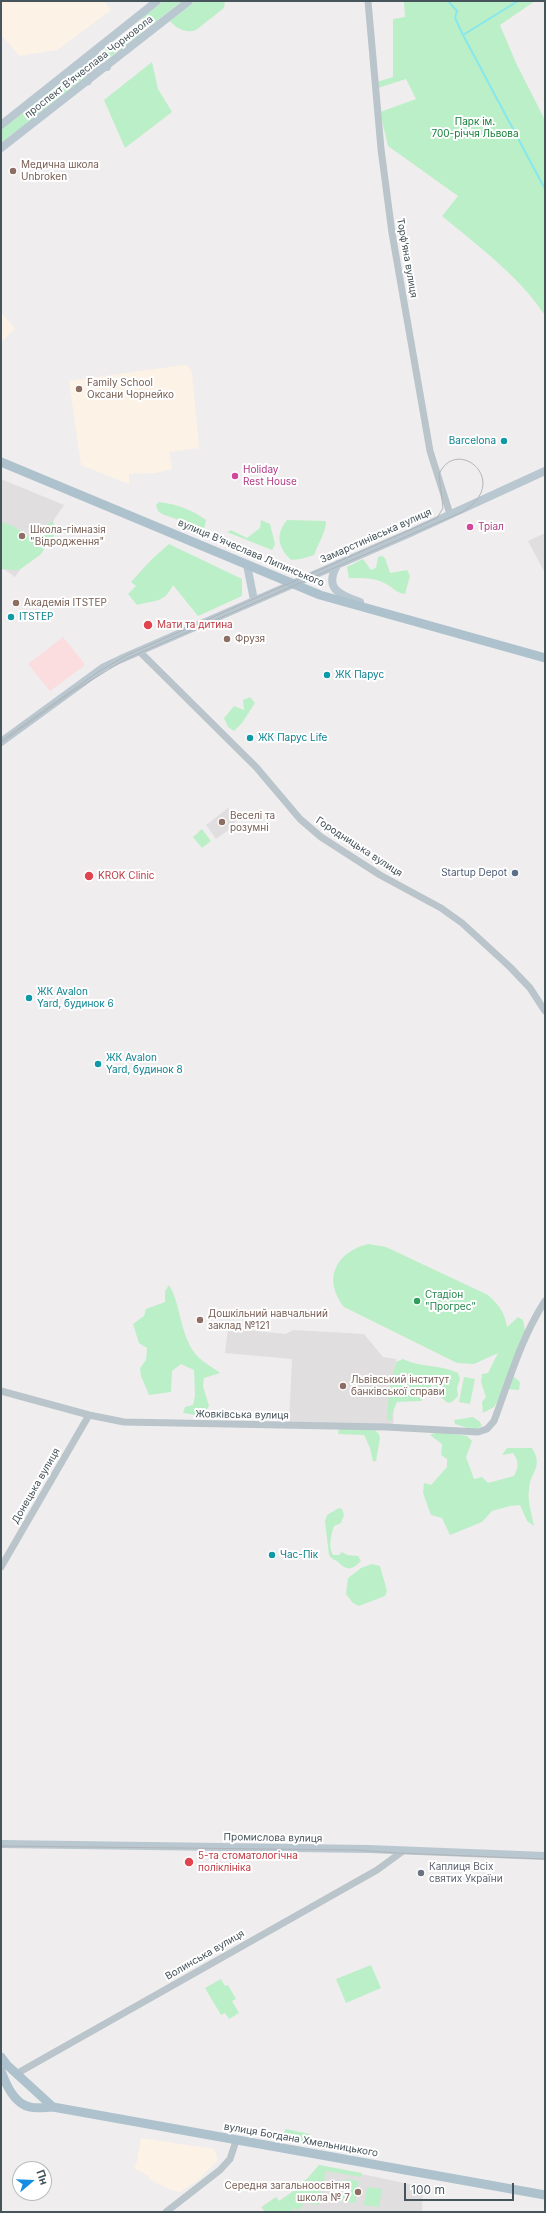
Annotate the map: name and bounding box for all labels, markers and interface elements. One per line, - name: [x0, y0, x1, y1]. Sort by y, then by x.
- street label: проспект Вʼячеслава Чорновола: [22, 13, 156, 121]
- park label: Парк ім. 700-річчя Львова: [431, 116, 519, 140]
- place label: Медична школа Unbroken: [21, 159, 99, 182]
- marker: Медична школа Unbroken: [8, 166, 18, 176]
- street label: Торфʼяна вулиця: [394, 217, 420, 299]
- place label: Family School Оксани Чорнейко: [87, 377, 174, 400]
- marker: Family School Оксани Чорнейко: [74, 384, 84, 394]
- place label: Barcelona: [449, 435, 496, 447]
- marker: Barcelona: [499, 436, 509, 446]
- place label: Holiday Rest House: [243, 464, 297, 488]
- marker: Holiday Rest House: [230, 471, 240, 481]
- street label: Замарстинівська вулиця: [318, 506, 434, 566]
- street label: вулиця Вʼячеслава Липинського: [176, 517, 326, 589]
- place label: Тріал: [478, 521, 504, 533]
- marker: Тріал: [465, 522, 475, 532]
- place label: Школа-гімназія "Відродження": [30, 524, 106, 548]
- marker: Школа-гімназія "Відродження": [17, 531, 27, 541]
- place label: Академія ITSTEP: [24, 597, 107, 609]
- marker: Академія ITSTEP: [11, 598, 21, 608]
- place label: ITSTEP: [19, 611, 53, 623]
- marker: ITSTEP: [6, 612, 16, 622]
- marker: Мати та дитина: [142, 619, 154, 631]
- place label: Мати та дитина: [157, 619, 233, 631]
- place label: Фрузя: [235, 633, 265, 645]
- marker: Фрузя: [222, 634, 232, 644]
- place label: ЖК Парус: [335, 669, 384, 681]
- marker: ЖК Парус: [322, 670, 332, 680]
- place label: ЖК Парус Life: [258, 732, 327, 744]
- marker: ЖК Парус Life: [245, 733, 255, 743]
- place label: Веселі та розумні: [230, 810, 275, 834]
- street label: Городницька вулиця: [314, 815, 404, 879]
- marker: Веселі та розумні: [217, 817, 227, 827]
- place label: Startup Depot: [441, 867, 507, 879]
- marker: Startup Depot: [510, 868, 520, 878]
- marker: KROK Clinic: [83, 870, 95, 882]
- place label: KROK Clinic: [98, 870, 155, 882]
- place label: ЖК Avalon Yard, будинок 6: [37, 986, 114, 1010]
- marker: ЖК Avalon Yard, будинок 6: [24, 993, 34, 1003]
- place label: ЖК Avalon Yard, будинок 8: [106, 1052, 183, 1076]
- marker: ЖК Avalon Yard, будинок 8: [93, 1059, 103, 1069]
- place label: Стадіон "Прогрес": [425, 1289, 476, 1312]
- marker: Стадіон "Прогрес": [412, 1296, 422, 1306]
- place label: Дошкільний навчальний заклад №121: [208, 1308, 328, 1332]
- marker: Дошкільний навчальний заклад №121: [195, 1315, 205, 1325]
- place label: Львівський інститут банківської справи: [351, 1374, 449, 1398]
- marker: Львівський інститут банківської справи: [338, 1381, 348, 1391]
- street label: Жовківська вулиця: [195, 1408, 289, 1422]
- street label: Донецька вулиця: [9, 1446, 63, 1526]
- place label: Час-Пік: [280, 1549, 318, 1561]
- marker: Час-Пік: [267, 1550, 277, 1560]
- street label: Промислова вулиця: [224, 1831, 322, 1845]
- place label: 5-та стоматологічна поліклініка: [198, 1850, 298, 1874]
- marker: 5-та стоматологічна поліклініка: [183, 1856, 195, 1868]
- place label: Каплиця Всіх святих України: [429, 1861, 503, 1884]
- marker: Каплиця Всіх святих України: [416, 1868, 426, 1878]
- street label: Волинська вулиця: [163, 1927, 247, 1983]
- street label: вулиця Богдана Хмельницького: [223, 2121, 379, 2159]
- north arrow: [12, 2161, 52, 2201]
- text: Пн: [33, 2168, 51, 2187]
- scale bar: [406, 2175, 516, 2201]
- place label: Середня загальноосвітня школа № 7: [225, 2180, 350, 2204]
- text: 100 m: [411, 2182, 445, 2197]
- marker: Середня загальноосвітня школа № 7: [353, 2187, 363, 2197]

